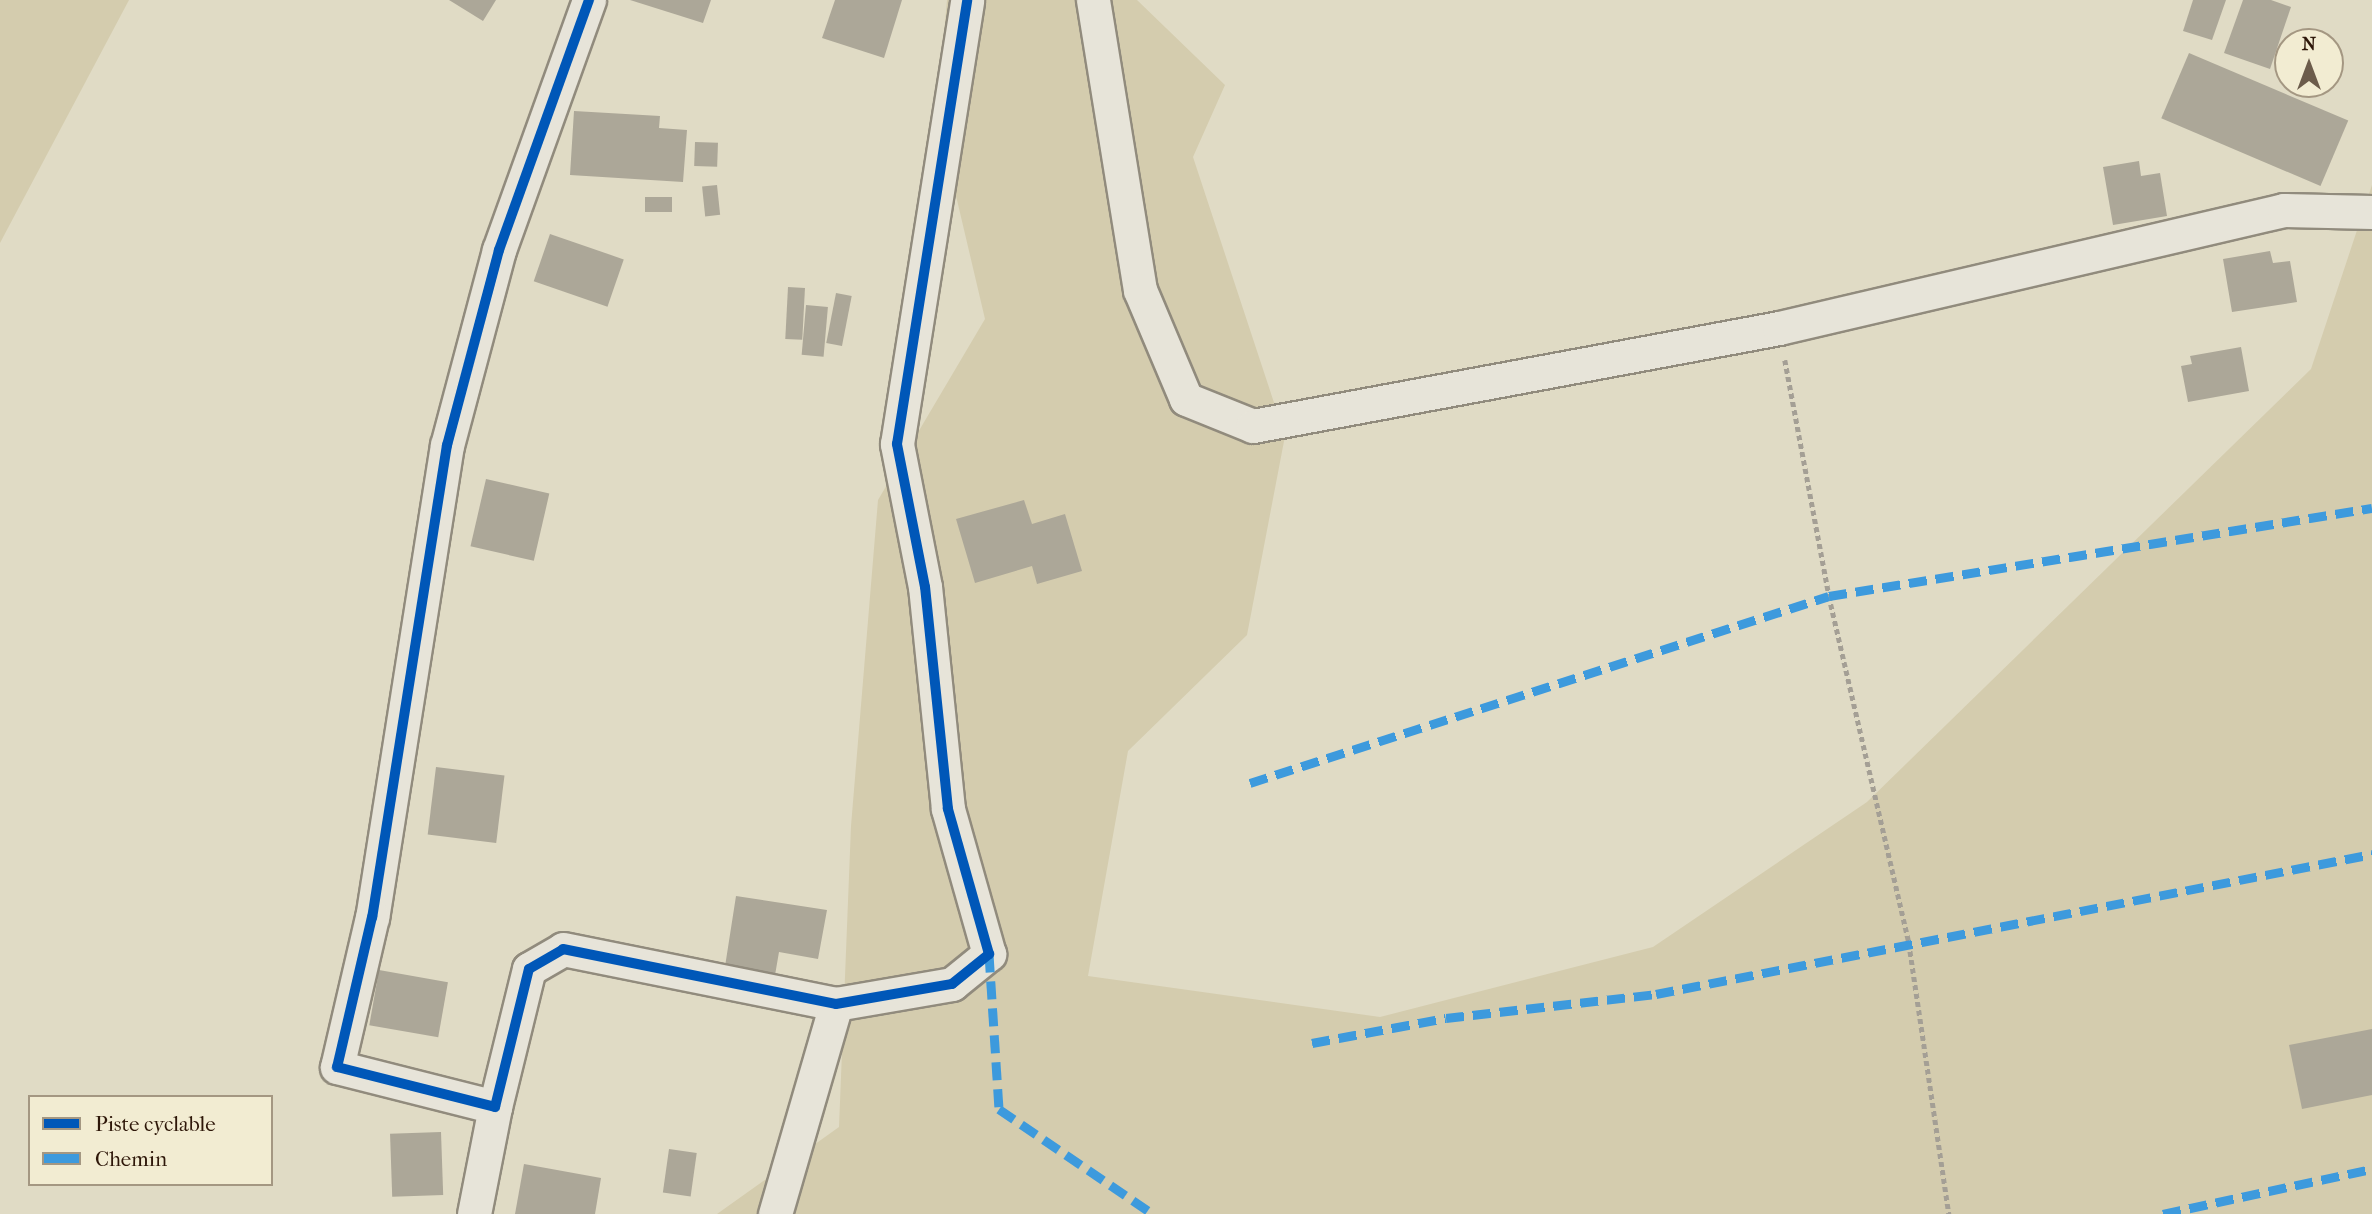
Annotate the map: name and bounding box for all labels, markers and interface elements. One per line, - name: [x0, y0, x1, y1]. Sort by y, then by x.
- north arrow: [2274, 28, 2344, 98]
- text: N: [2302, 33, 2316, 55]
- legend: [28, 1095, 273, 1186]
- text: Piste cyclable: [95, 1112, 216, 1136]
- text: Chemin: [95, 1147, 167, 1171]

